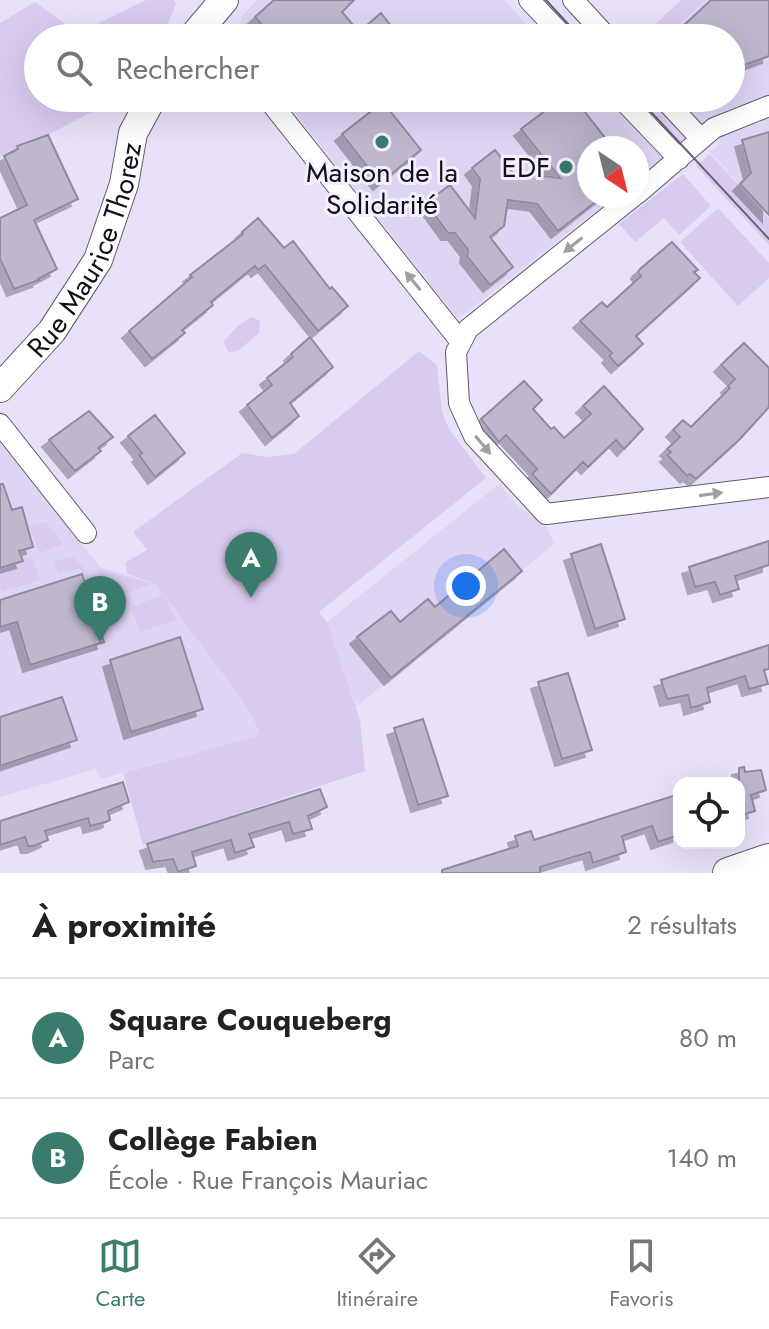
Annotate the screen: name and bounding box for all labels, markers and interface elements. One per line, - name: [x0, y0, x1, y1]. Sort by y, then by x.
- search box: [24, 24, 745, 112]
- icon: search: [52, 46, 96, 90]
- text: Rechercher: [116, 47, 259, 90]
- marker: Maison de la Solidarité: [373, 133, 391, 151]
- north arrow: [577, 136, 649, 208]
- street label: Rue Maurice Thorez: [17, 139, 152, 367]
- place label: EDF: [502, 147, 550, 188]
- place label: Maison de la Solidarité: [306, 152, 458, 225]
- marker: EDF: [557, 158, 575, 176]
- one-way arrow: [563, 236, 583, 253]
- one-way arrow: [405, 271, 421, 291]
- one-way arrow: [474, 434, 491, 455]
- one-way arrow: [699, 488, 724, 501]
- pin: A: [225, 532, 277, 598]
- your location: [446, 566, 486, 606]
- pin: B: [74, 576, 126, 642]
- map controls: [673, 777, 745, 849]
- button: locate: [673, 777, 745, 849]
- text: À proximité: [32, 901, 216, 950]
- text: 2 résultats: [627, 906, 737, 944]
- text: Square Couqueberg: [108, 998, 392, 1041]
- text: A: [48, 1019, 68, 1057]
- text: 80 m: [679, 1019, 737, 1057]
- text: Parc: [108, 1041, 155, 1079]
- text: Collège Fabien: [108, 1118, 318, 1161]
- text: B: [49, 1139, 67, 1177]
- text: 140 m: [666, 1139, 737, 1177]
- text: École · Rue François Mauriac: [108, 1161, 428, 1199]
- tab: Carte: [96, 1234, 145, 1314]
- tab: Itinéraire: [336, 1234, 418, 1314]
- tab: Favoris: [609, 1234, 673, 1314]

